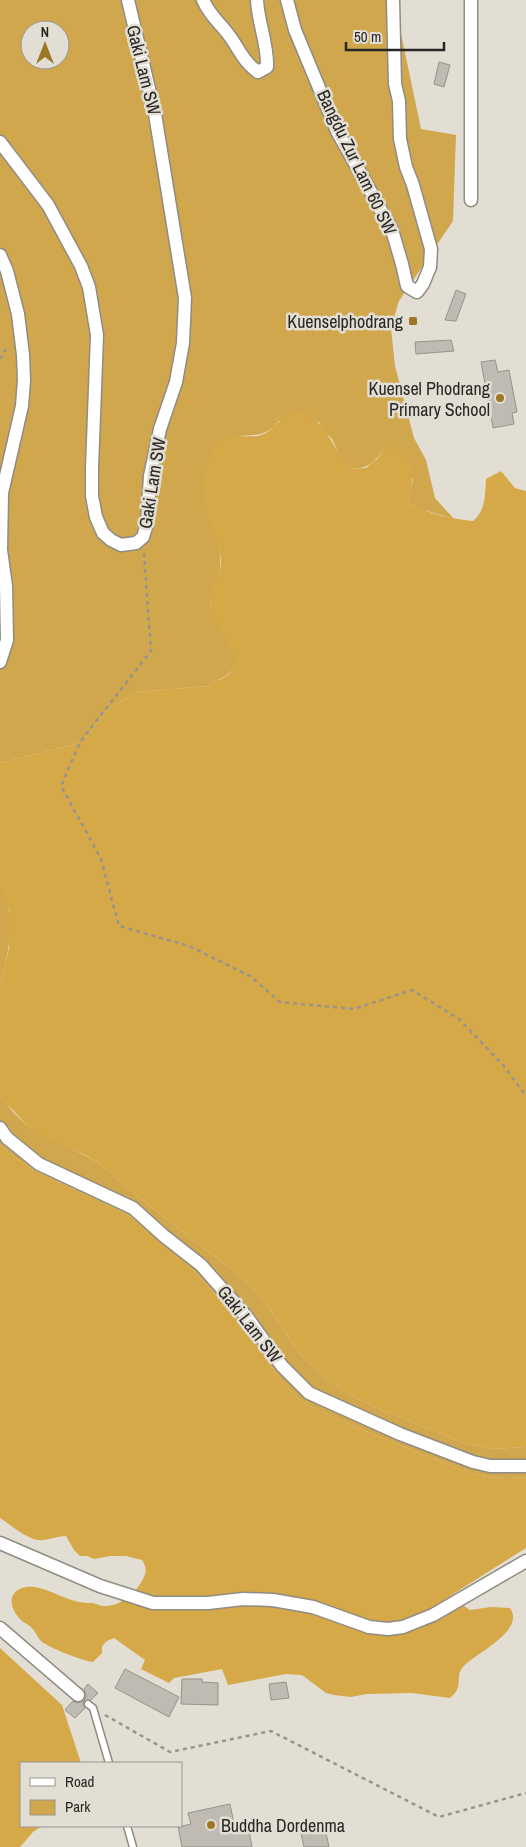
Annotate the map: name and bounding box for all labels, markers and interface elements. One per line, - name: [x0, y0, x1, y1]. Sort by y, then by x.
- north arrow: [20, 20, 70, 70]
- scale bar: [346, 20, 444, 52]
- street label: Gaki Lam SW: [121, 22, 167, 118]
- text: N: [41, 23, 49, 41]
- text: 50 m: [354, 26, 381, 47]
- street label: Bangdu Zur Lam 60 SW: [311, 85, 403, 239]
- place label: Kuenselphodrang: [287, 309, 404, 334]
- marker: Kuenselphodrang: [407, 315, 419, 327]
- place label: Kuensel Phodrang Primary School: [369, 376, 491, 422]
- marker: Kuensel Phodrang Primary School: [494, 392, 506, 404]
- street label: Gaki Lam SW: [132, 436, 172, 530]
- street label: Gaki Lam SW: [212, 1280, 288, 1368]
- legend: [20, 1762, 182, 1827]
- text: Road: [65, 1771, 94, 1792]
- text: Park: [65, 1796, 91, 1817]
- place label: Buddha Dordenma: [221, 1813, 345, 1838]
- marker: Buddha Dordenma: [205, 1819, 217, 1831]

